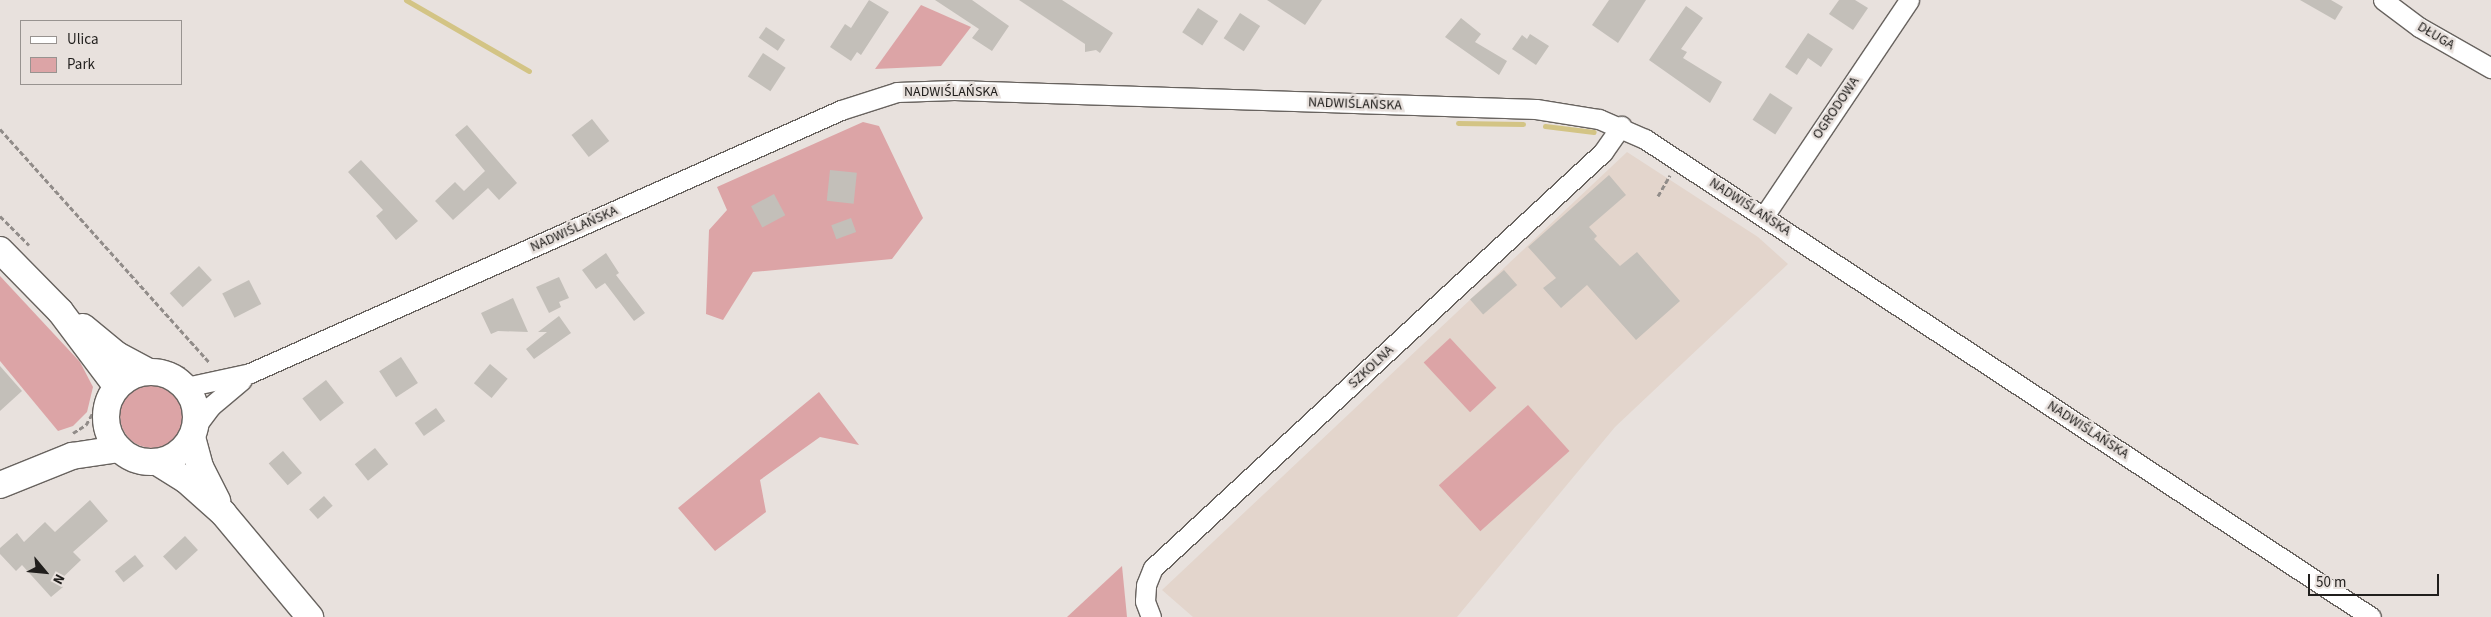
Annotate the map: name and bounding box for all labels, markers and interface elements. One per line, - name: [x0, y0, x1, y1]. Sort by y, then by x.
- street label: DŁUGA: [2414, 18, 2458, 54]
- legend: [20, 20, 182, 85]
- text: Ulica: [67, 29, 98, 50]
- text: Park: [67, 54, 95, 75]
- street label: OGRODOWA: [1809, 74, 1863, 142]
- street label: NADWIŚLAŃSKA: [904, 84, 998, 100]
- street label: NADWIŚLAŃSKA: [1308, 94, 1402, 114]
- street label: NADWIŚLAŃSKA: [1706, 174, 1794, 240]
- street label: NADWIŚLAŃSKA: [528, 202, 620, 256]
- street label: SZKOLNA: [1345, 342, 1397, 392]
- street label: NADWIŚLAŃSKA: [2044, 397, 2132, 463]
- north arrow: [20, 547, 70, 597]
- scale bar: [2311, 564, 2442, 596]
- text: N: [47, 570, 69, 588]
- text: 50 m: [2316, 572, 2346, 593]

